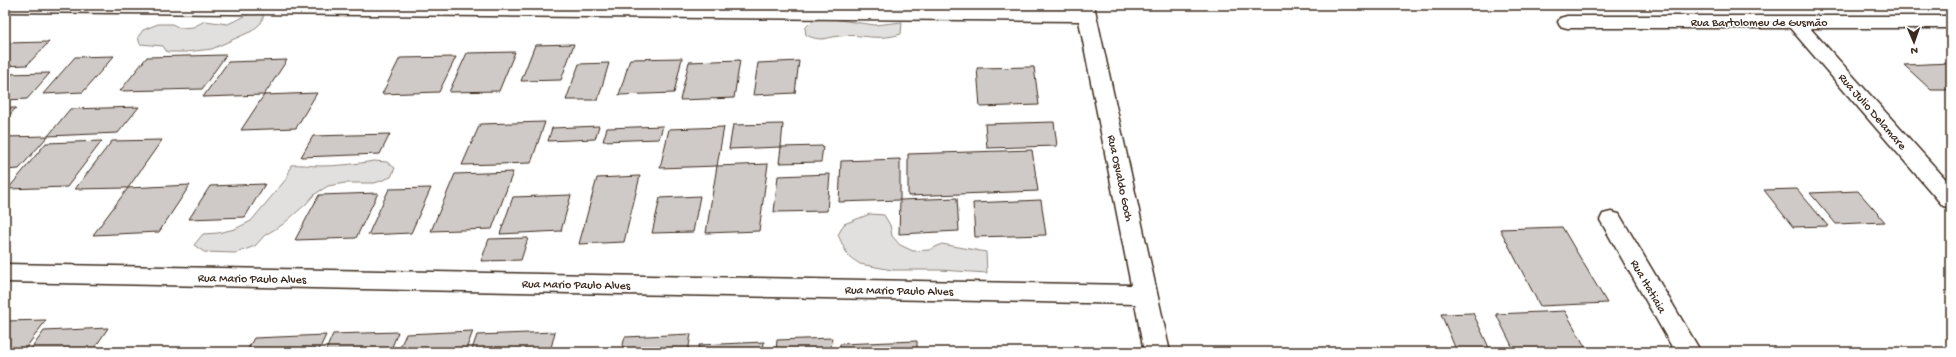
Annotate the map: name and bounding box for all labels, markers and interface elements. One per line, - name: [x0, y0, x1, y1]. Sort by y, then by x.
- street label: Rua Bartolomeu de Gusmão: [1691, 17, 1827, 31]
- north arrow: [1894, 22, 1934, 62]
- text: N: [1910, 44, 1918, 56]
- street label: Rua Julio Delamare: [1834, 71, 1909, 154]
- street label: Rua Osvaldo Goch: [1103, 134, 1135, 223]
- street label: Rua Itatiaia: [1626, 258, 1668, 316]
- street label: Rua Mario Paulo Alves: [198, 272, 307, 288]
- street label: Rua Mario Paulo Alves: [522, 278, 631, 294]
- street label: Rua Mario Paulo Alves: [845, 284, 954, 300]

